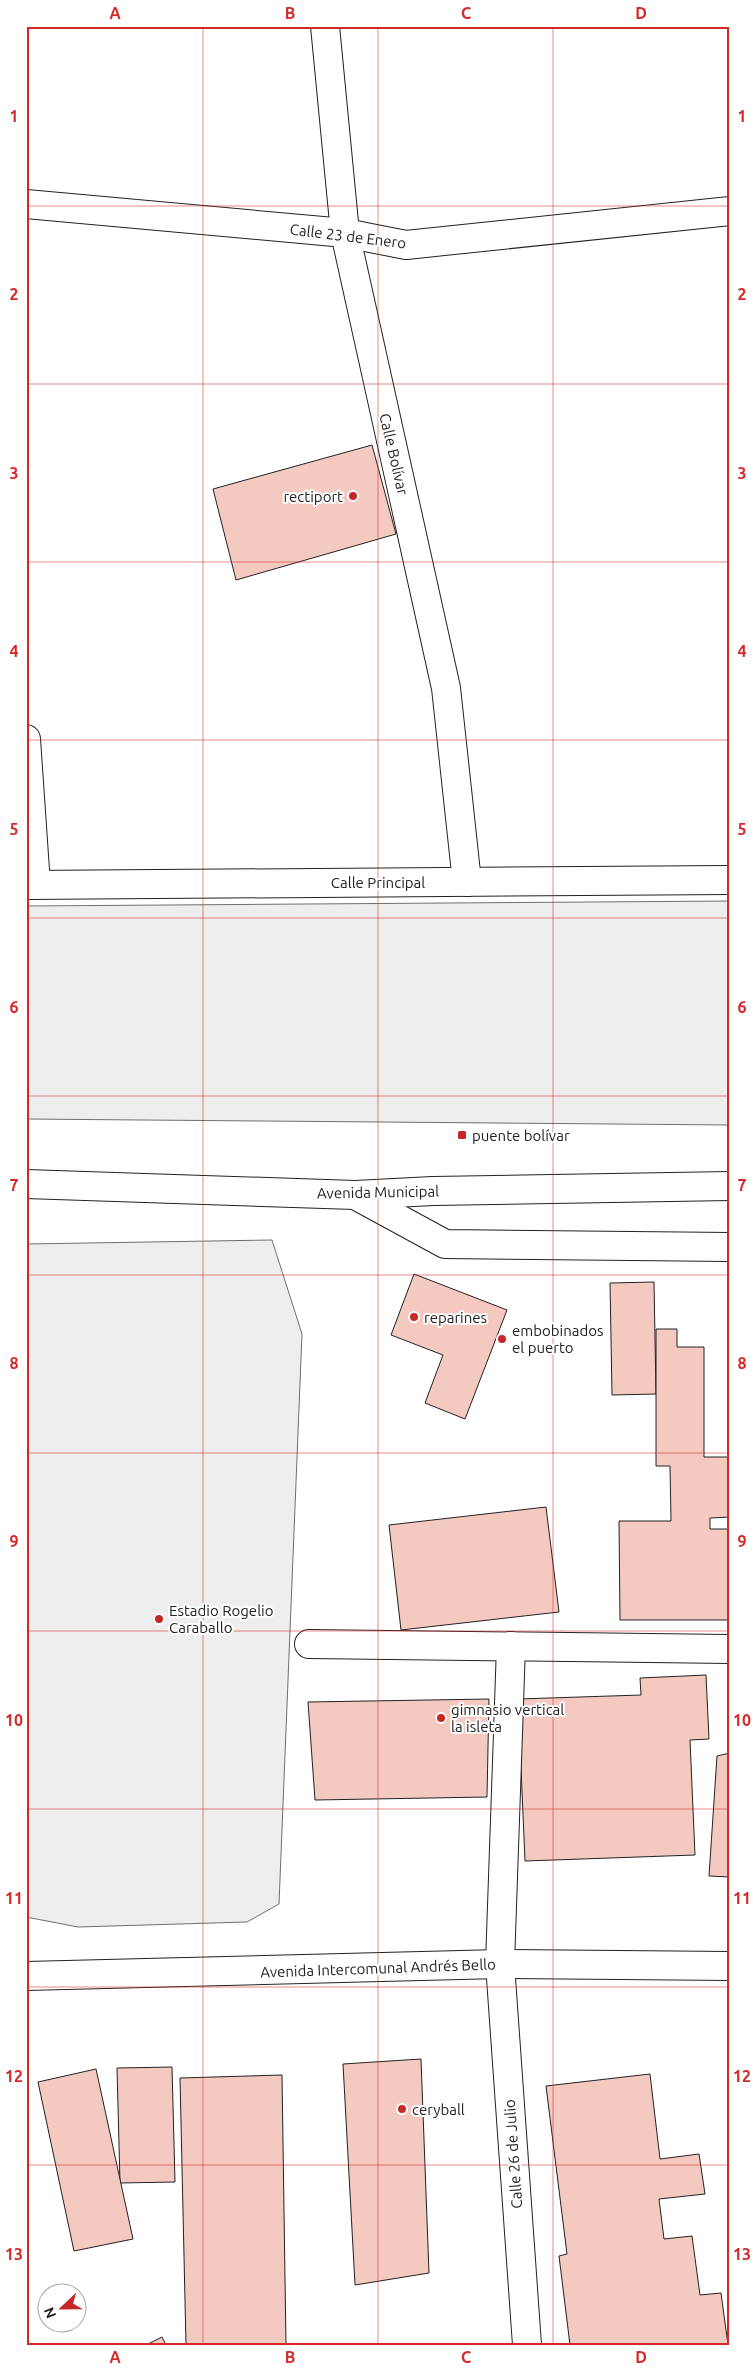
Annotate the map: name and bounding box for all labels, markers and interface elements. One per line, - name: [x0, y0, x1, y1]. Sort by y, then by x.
- text: A: [109, 4, 121, 22]
- text: B: [285, 4, 295, 22]
- text: C: [461, 4, 471, 22]
- text: D: [635, 4, 647, 22]
- text: 1: [9, 107, 19, 125]
- text: 1: [737, 107, 747, 125]
- street label: Calle 23 de Enero: [289, 220, 407, 252]
- text: 2: [9, 285, 19, 303]
- text: 2: [737, 285, 747, 303]
- street label: Calle Bolívar: [376, 412, 412, 497]
- text: 3: [9, 464, 19, 482]
- text: 3: [737, 464, 747, 482]
- place label: rectiport: [283, 488, 343, 505]
- marker: rectiport: [347, 490, 359, 502]
- text: 4: [9, 642, 19, 660]
- text: 4: [737, 642, 747, 660]
- text: 5: [9, 820, 19, 838]
- text: 5: [737, 820, 747, 838]
- street label: Calle Principal: [331, 874, 425, 891]
- text: 6: [9, 998, 19, 1016]
- text: 6: [737, 998, 747, 1016]
- place label: puente bolívar: [472, 1127, 570, 1144]
- marker: puente bolívar: [456, 1129, 468, 1141]
- text: 7: [9, 1176, 19, 1194]
- text: 7: [737, 1176, 747, 1194]
- street label: Avenida Municipal: [317, 1182, 439, 1202]
- place label: reparines: [424, 1309, 487, 1326]
- marker: reparines: [408, 1311, 420, 1323]
- place label: embobinados el puerto: [512, 1322, 604, 1356]
- marker: embobinados el puerto: [496, 1333, 508, 1345]
- text: 8: [9, 1354, 19, 1372]
- text: 8: [737, 1354, 747, 1372]
- text: 9: [9, 1532, 19, 1550]
- text: 9: [737, 1532, 747, 1550]
- place label: Estadio Rogelio Caraballo: [169, 1602, 273, 1636]
- marker: Estadio Rogelio Caraballo: [153, 1613, 165, 1625]
- place label: gimnasio vertical la isleta: [451, 1701, 564, 1735]
- text: 10: [5, 1711, 23, 1729]
- text: 10: [733, 1711, 751, 1729]
- marker: gimnasio vertical la isleta: [435, 1712, 447, 1724]
- text: 11: [5, 1889, 23, 1907]
- text: 11: [733, 1889, 751, 1907]
- street label: Avenida Intercomunal Andrés Bello: [260, 1955, 496, 1981]
- text: 12: [5, 2067, 23, 2085]
- text: 12: [733, 2067, 751, 2085]
- street label: Calle 26 de Julio: [501, 2099, 525, 2209]
- place label: ceryball: [412, 2101, 465, 2118]
- marker: ceryball: [396, 2103, 408, 2115]
- text: 13: [5, 2245, 23, 2263]
- text: 13: [733, 2245, 751, 2263]
- north arrow: [38, 2284, 88, 2334]
- text: N: [41, 2305, 59, 2321]
- text: A: [109, 2348, 121, 2366]
- text: B: [285, 2348, 295, 2366]
- text: C: [461, 2348, 471, 2366]
- text: D: [635, 2348, 647, 2366]

